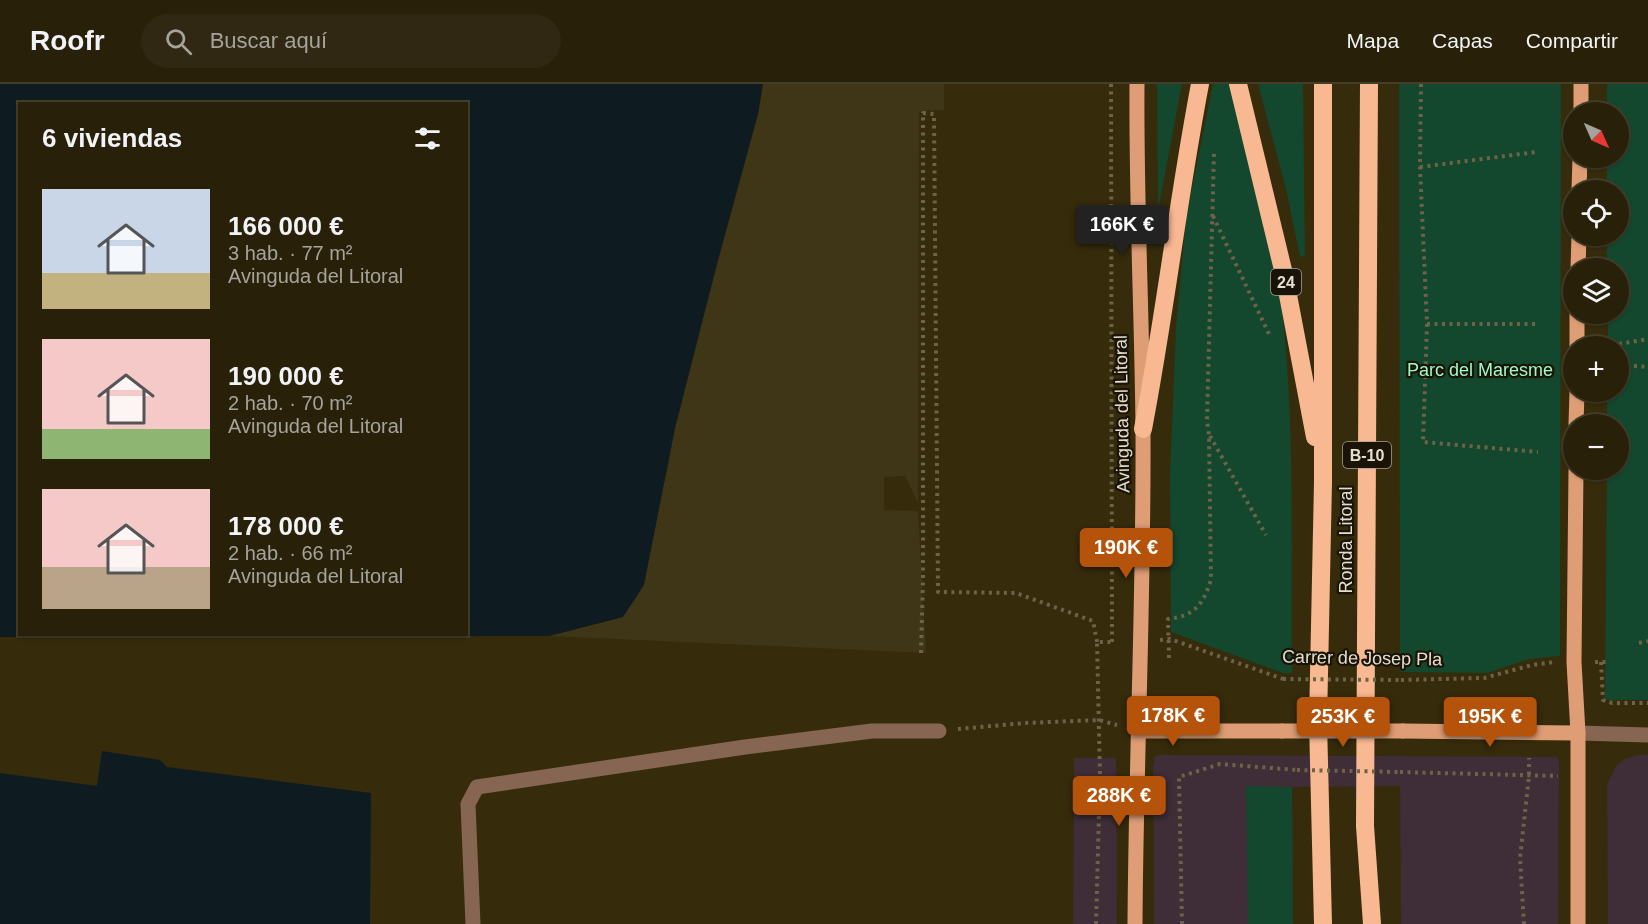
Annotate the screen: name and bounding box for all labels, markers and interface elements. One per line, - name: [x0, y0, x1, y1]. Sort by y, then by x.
- search box: [141, 14, 561, 68]
- text: Roofr: [30, 25, 105, 56]
- icon: search: [162, 25, 195, 58]
- text: Buscar aquí: [210, 28, 327, 53]
- text: Mapa: [1347, 29, 1399, 52]
- text: Capas: [1432, 29, 1493, 52]
- text: Compartir: [1526, 29, 1618, 52]
- north arrow: [1563, 102, 1629, 168]
- map controls: [1563, 102, 1629, 480]
- icon: filters: [411, 122, 444, 155]
- text: 6 viviendas: [42, 123, 182, 153]
- button: locate: [1563, 180, 1629, 246]
- pin: 166K €: [1073, 205, 1171, 256]
- text: 166 000 €: [228, 211, 344, 241]
- icon: home: [90, 213, 162, 285]
- text: 166K €: [1090, 213, 1154, 235]
- text: 3 hab. · 77 m²: [228, 242, 353, 264]
- button: layers: [1563, 258, 1629, 324]
- text: Avinguda del Litoral: [228, 265, 403, 287]
- road number: 24: [1271, 269, 1301, 295]
- street label: Avinguda del Litoral: [1111, 335, 1133, 493]
- button: +: [1563, 336, 1629, 402]
- park label: Parc del Maresme: [1407, 360, 1553, 380]
- text: 190 000 €: [228, 361, 344, 391]
- icon: home: [90, 363, 162, 435]
- text: 2 hab. · 70 m²: [228, 392, 353, 414]
- button: −: [1563, 414, 1629, 480]
- text: Avinguda del Litoral: [228, 415, 403, 437]
- road number: B-10: [1343, 442, 1391, 468]
- street label: Ronda Litoral: [1336, 486, 1356, 594]
- text: 178 000 €: [228, 511, 344, 541]
- icon: home: [90, 513, 162, 585]
- pin: 190K €: [1077, 528, 1175, 579]
- text: 190K €: [1094, 536, 1158, 558]
- text: 2 hab. · 66 m²: [228, 542, 353, 564]
- text: Avinguda del Litoral: [228, 565, 403, 587]
- street label: Carrer de Josep Pla: [1282, 647, 1443, 669]
- pin: 178K €: [1124, 696, 1222, 747]
- pin: 253K €: [1294, 697, 1392, 748]
- pin: 195K €: [1441, 697, 1539, 748]
- text: 178K €: [1141, 704, 1205, 726]
- text: 253K €: [1311, 705, 1375, 727]
- text: 195K €: [1458, 705, 1522, 727]
- pin: 288K €: [1070, 776, 1168, 827]
- text: 288K €: [1087, 784, 1151, 806]

